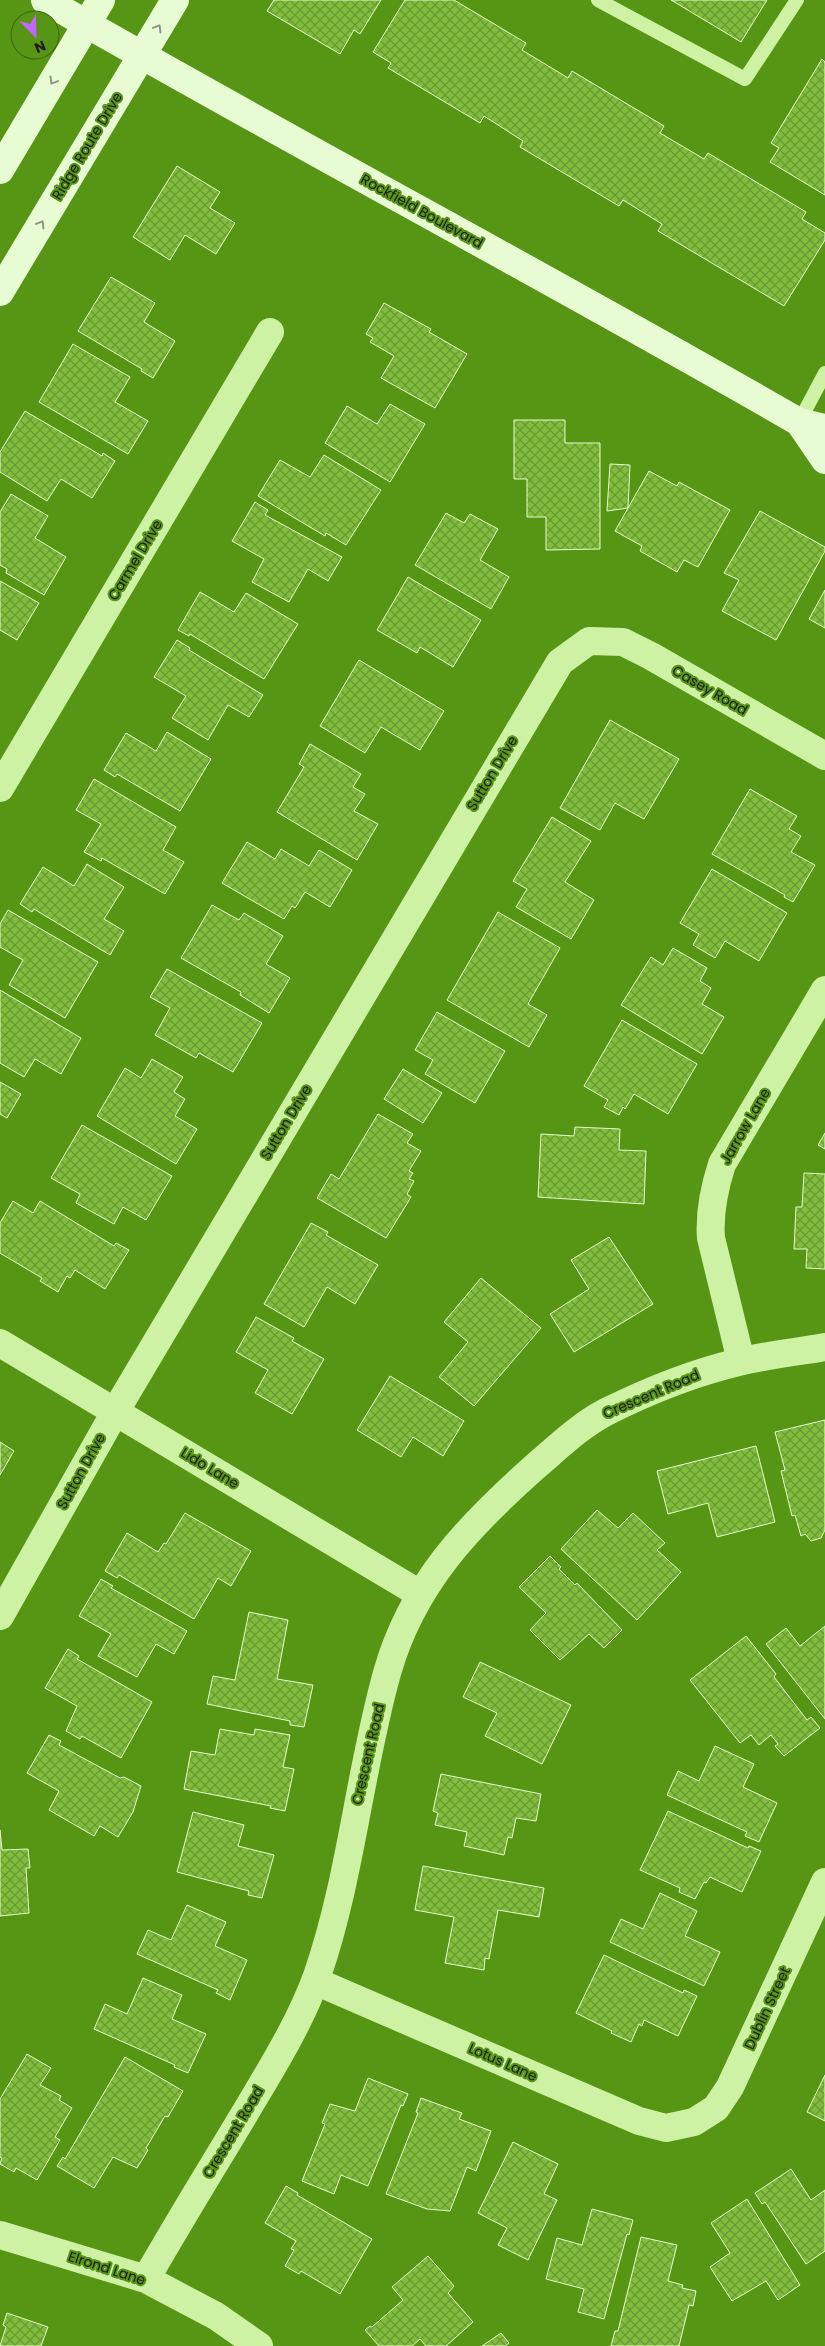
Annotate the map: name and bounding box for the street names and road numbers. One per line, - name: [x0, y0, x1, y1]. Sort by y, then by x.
- street label: Ridge Route Drive: [47, 88, 127, 204]
- street label: Rockfield Boulevard: [357, 169, 487, 253]
- street label: Carmel Drive: [103, 516, 167, 604]
- street label: Casey Road: [669, 660, 751, 720]
- street label: Sutton Drive: [462, 732, 522, 814]
- street label: Sutton Drive: [256, 1081, 316, 1163]
- street label: Jarrow Lane: [715, 1084, 775, 1168]
- street label: Crescent Road: [600, 1365, 702, 1423]
- street label: Sutton Drive: [52, 1429, 110, 1513]
- street label: Lido Lane: [177, 1443, 243, 1493]
- street label: Crescent Road: [347, 1701, 389, 1807]
- street label: Dublin Street: [739, 1963, 795, 2053]
- street label: Lotus Lane: [465, 2038, 541, 2086]
- street label: Crescent Road: [198, 2083, 268, 2181]
- street label: Elrond Lane: [66, 2246, 148, 2290]

